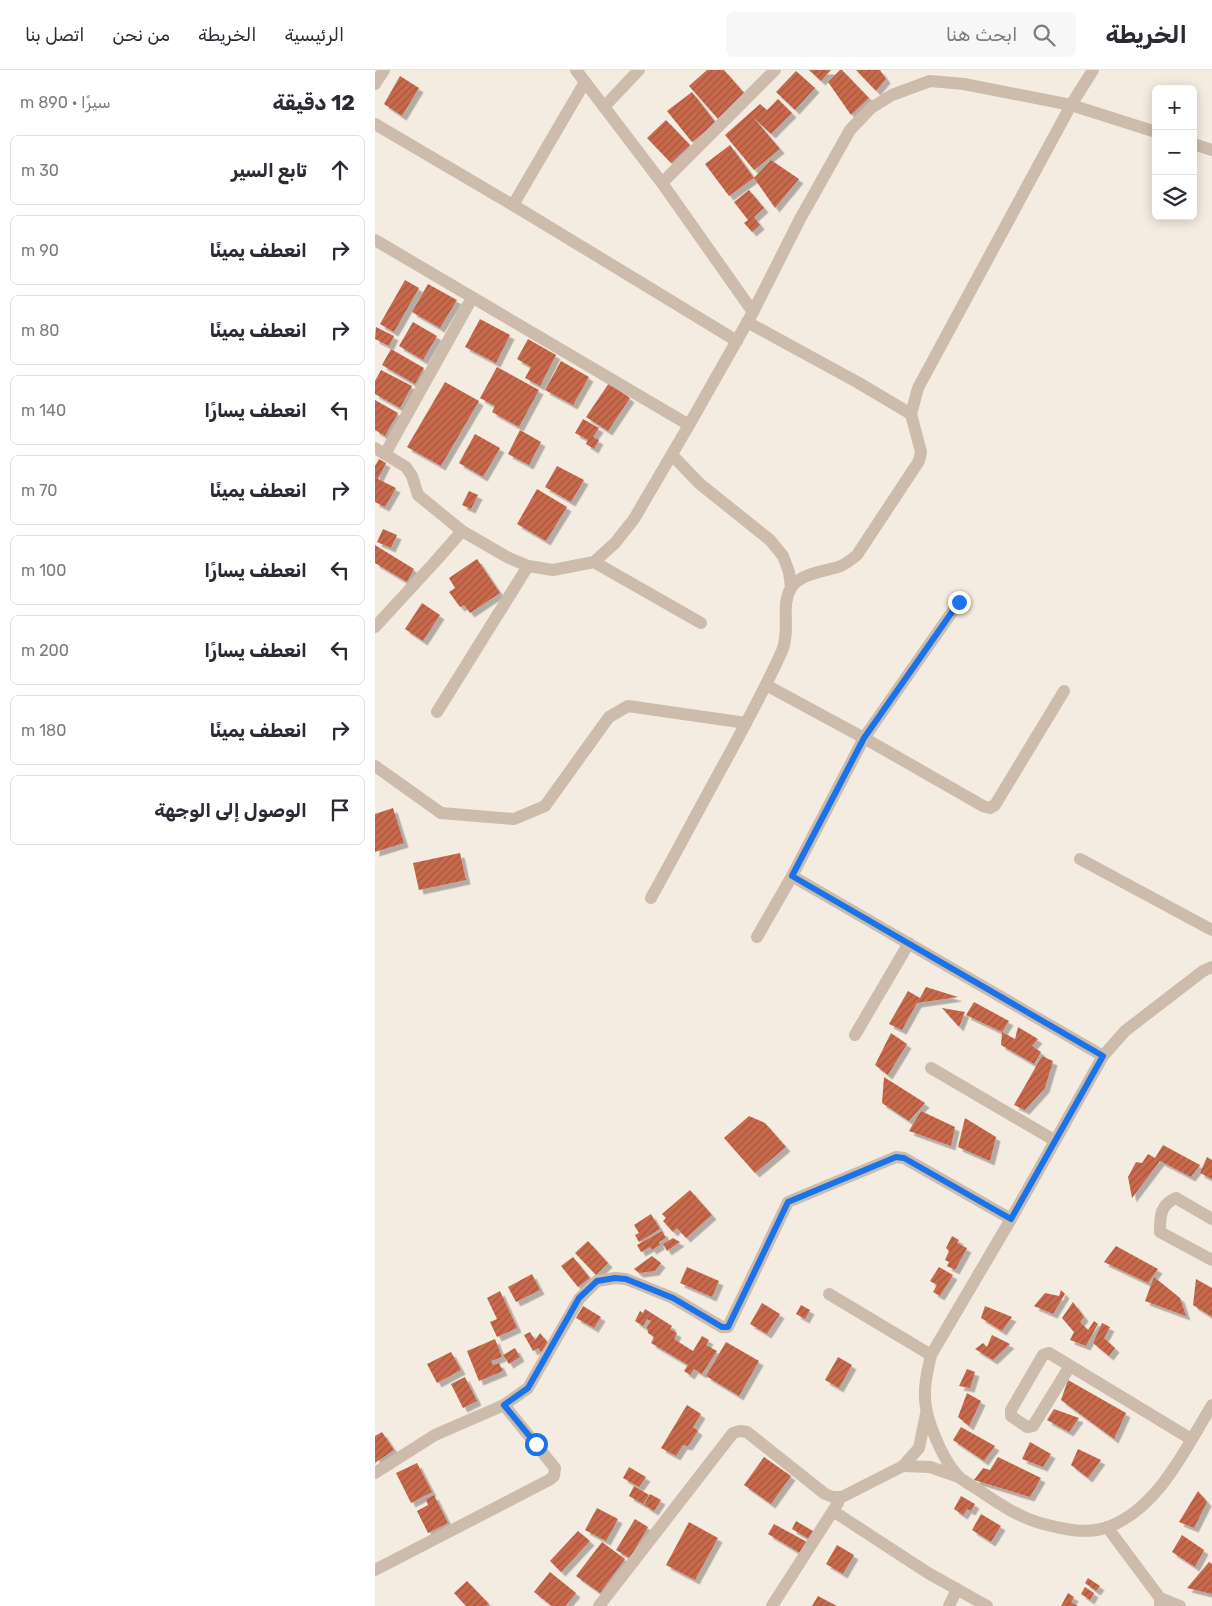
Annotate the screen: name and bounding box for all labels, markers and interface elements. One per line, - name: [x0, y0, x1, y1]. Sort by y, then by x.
- search box: [726, 12, 1076, 57]
- icon: search: [1030, 21, 1058, 49]
- text: الخريطة: [1106, 21, 1187, 49]
- text: ابحث هنا: [946, 23, 1018, 46]
- text: اتصل بنا: [25, 24, 84, 46]
- text: من نحن: [112, 24, 170, 46]
- text: الخريطة: [198, 24, 256, 46]
- text: الرئيسية: [284, 24, 344, 46]
- map controls: [1152, 85, 1197, 220]
- button: +: [1152, 85, 1197, 130]
- text: 12 دقيقة: [272, 90, 355, 115]
- text: سيرًا · 890 m: [20, 93, 111, 112]
- button: −: [1152, 130, 1197, 175]
- icon: ahead: [326, 156, 354, 184]
- text: تابع السير: [231, 159, 307, 182]
- text: 30 m: [21, 161, 59, 180]
- button: layers: [1152, 175, 1197, 220]
- icon: right: [326, 236, 354, 264]
- text: انعطف يمينًا: [210, 239, 307, 262]
- text: 90 m: [21, 241, 59, 260]
- icon: right: [326, 316, 354, 344]
- text: انعطف يمينًا: [210, 319, 307, 342]
- text: 80 m: [21, 321, 60, 340]
- icon: left: [326, 396, 354, 424]
- text: انعطف يسارًا: [204, 399, 307, 422]
- text: 140 m: [21, 401, 66, 420]
- icon: right: [326, 476, 354, 504]
- text: انعطف يمينًا: [210, 479, 307, 502]
- text: 70 m: [21, 481, 58, 500]
- icon: left: [326, 556, 354, 584]
- text: انعطف يسارًا: [204, 559, 307, 582]
- text: 100 m: [21, 561, 66, 580]
- route end: [948, 591, 971, 614]
- icon: left: [326, 636, 354, 664]
- text: انعطف يسارًا: [204, 639, 307, 662]
- text: 200 m: [21, 641, 69, 660]
- icon: right: [326, 716, 354, 744]
- text: انعطف يمينًا: [210, 719, 307, 742]
- text: 180 m: [21, 721, 66, 740]
- icon: arrive: [326, 796, 354, 824]
- text: الوصول إلى الوجهة: [154, 799, 307, 822]
- route start: [525, 1433, 548, 1456]

